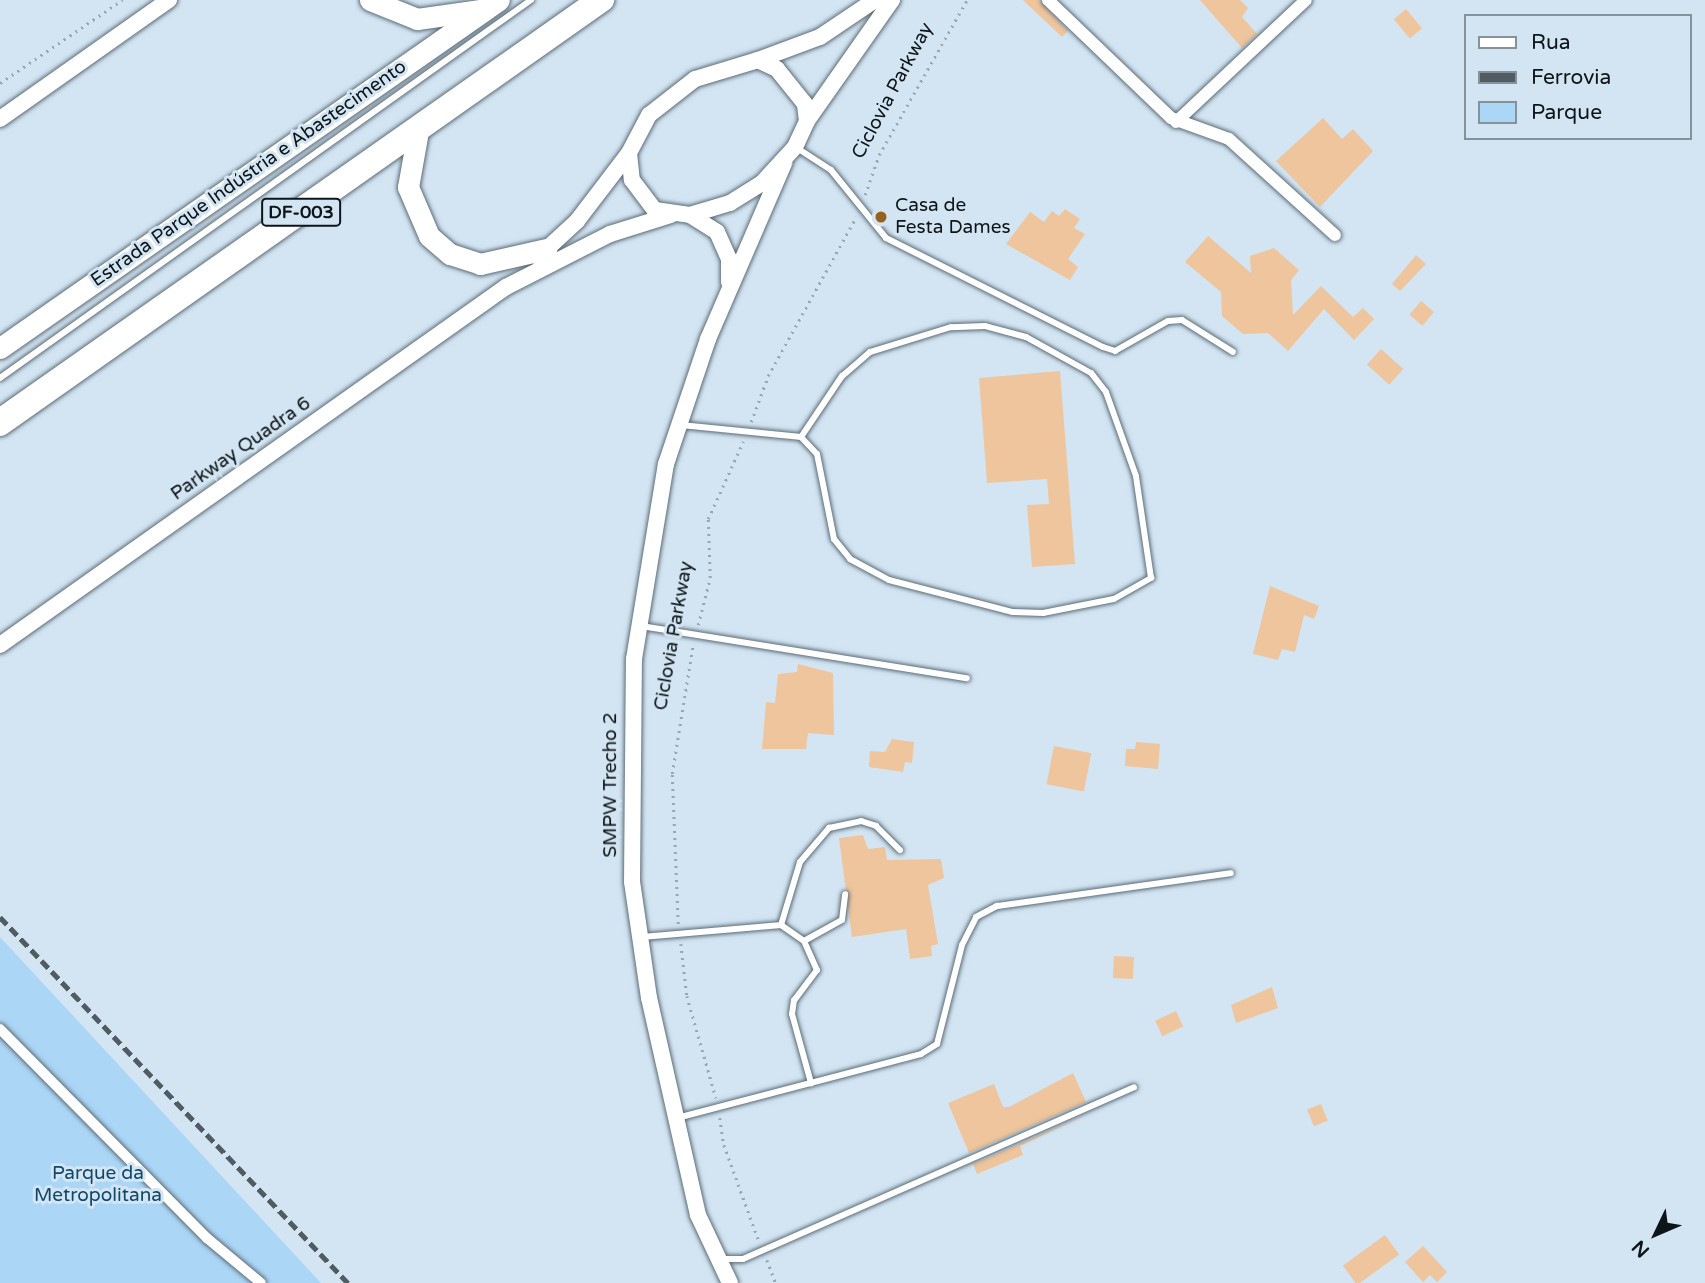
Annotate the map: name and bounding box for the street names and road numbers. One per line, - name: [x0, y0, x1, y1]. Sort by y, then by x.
- street label: Ciclovia Parkway: [848, 19, 938, 163]
- street label: Estrada Parque Indústria e Abastecimento: [87, 56, 411, 292]
- road number: DF-003: [261, 197, 341, 226]
- street label: Parkway Quadra 6: [167, 392, 315, 506]
- street label: Ciclovia Parkway: [650, 560, 698, 712]
- street label: SMPW Trecho 2: [600, 712, 622, 858]

